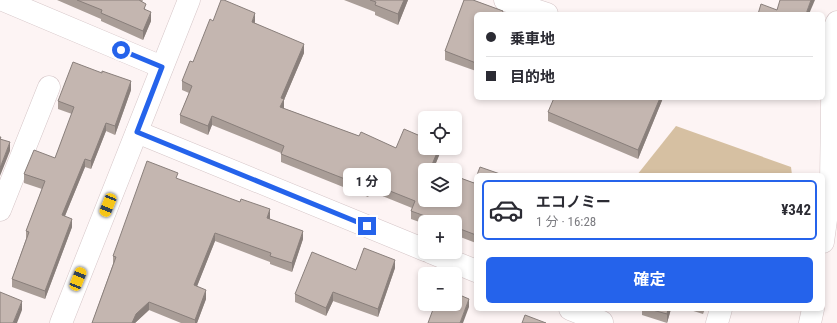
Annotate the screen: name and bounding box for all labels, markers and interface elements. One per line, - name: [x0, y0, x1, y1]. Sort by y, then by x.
- text: 乗車地: [510, 30, 555, 48]
- route start: [112, 41, 130, 59]
- text: 目的地: [510, 68, 555, 86]
- map controls: [418, 111, 462, 311]
- button: locate: [418, 111, 462, 155]
- button: layers: [418, 163, 462, 207]
- callout: 1 分: [343, 168, 391, 196]
- text: 1 分: [356, 174, 378, 189]
- car: [98, 192, 118, 218]
- icon: car: [488, 192, 524, 228]
- text: エコノミー: [536, 193, 611, 211]
- text: ¥342: [781, 201, 811, 219]
- text: 1 分 · 16:28: [536, 214, 596, 229]
- button: +: [418, 215, 462, 259]
- route end: [358, 217, 376, 235]
- button: 確定: [486, 257, 813, 303]
- car: [68, 266, 88, 292]
- button: −: [418, 267, 462, 311]

